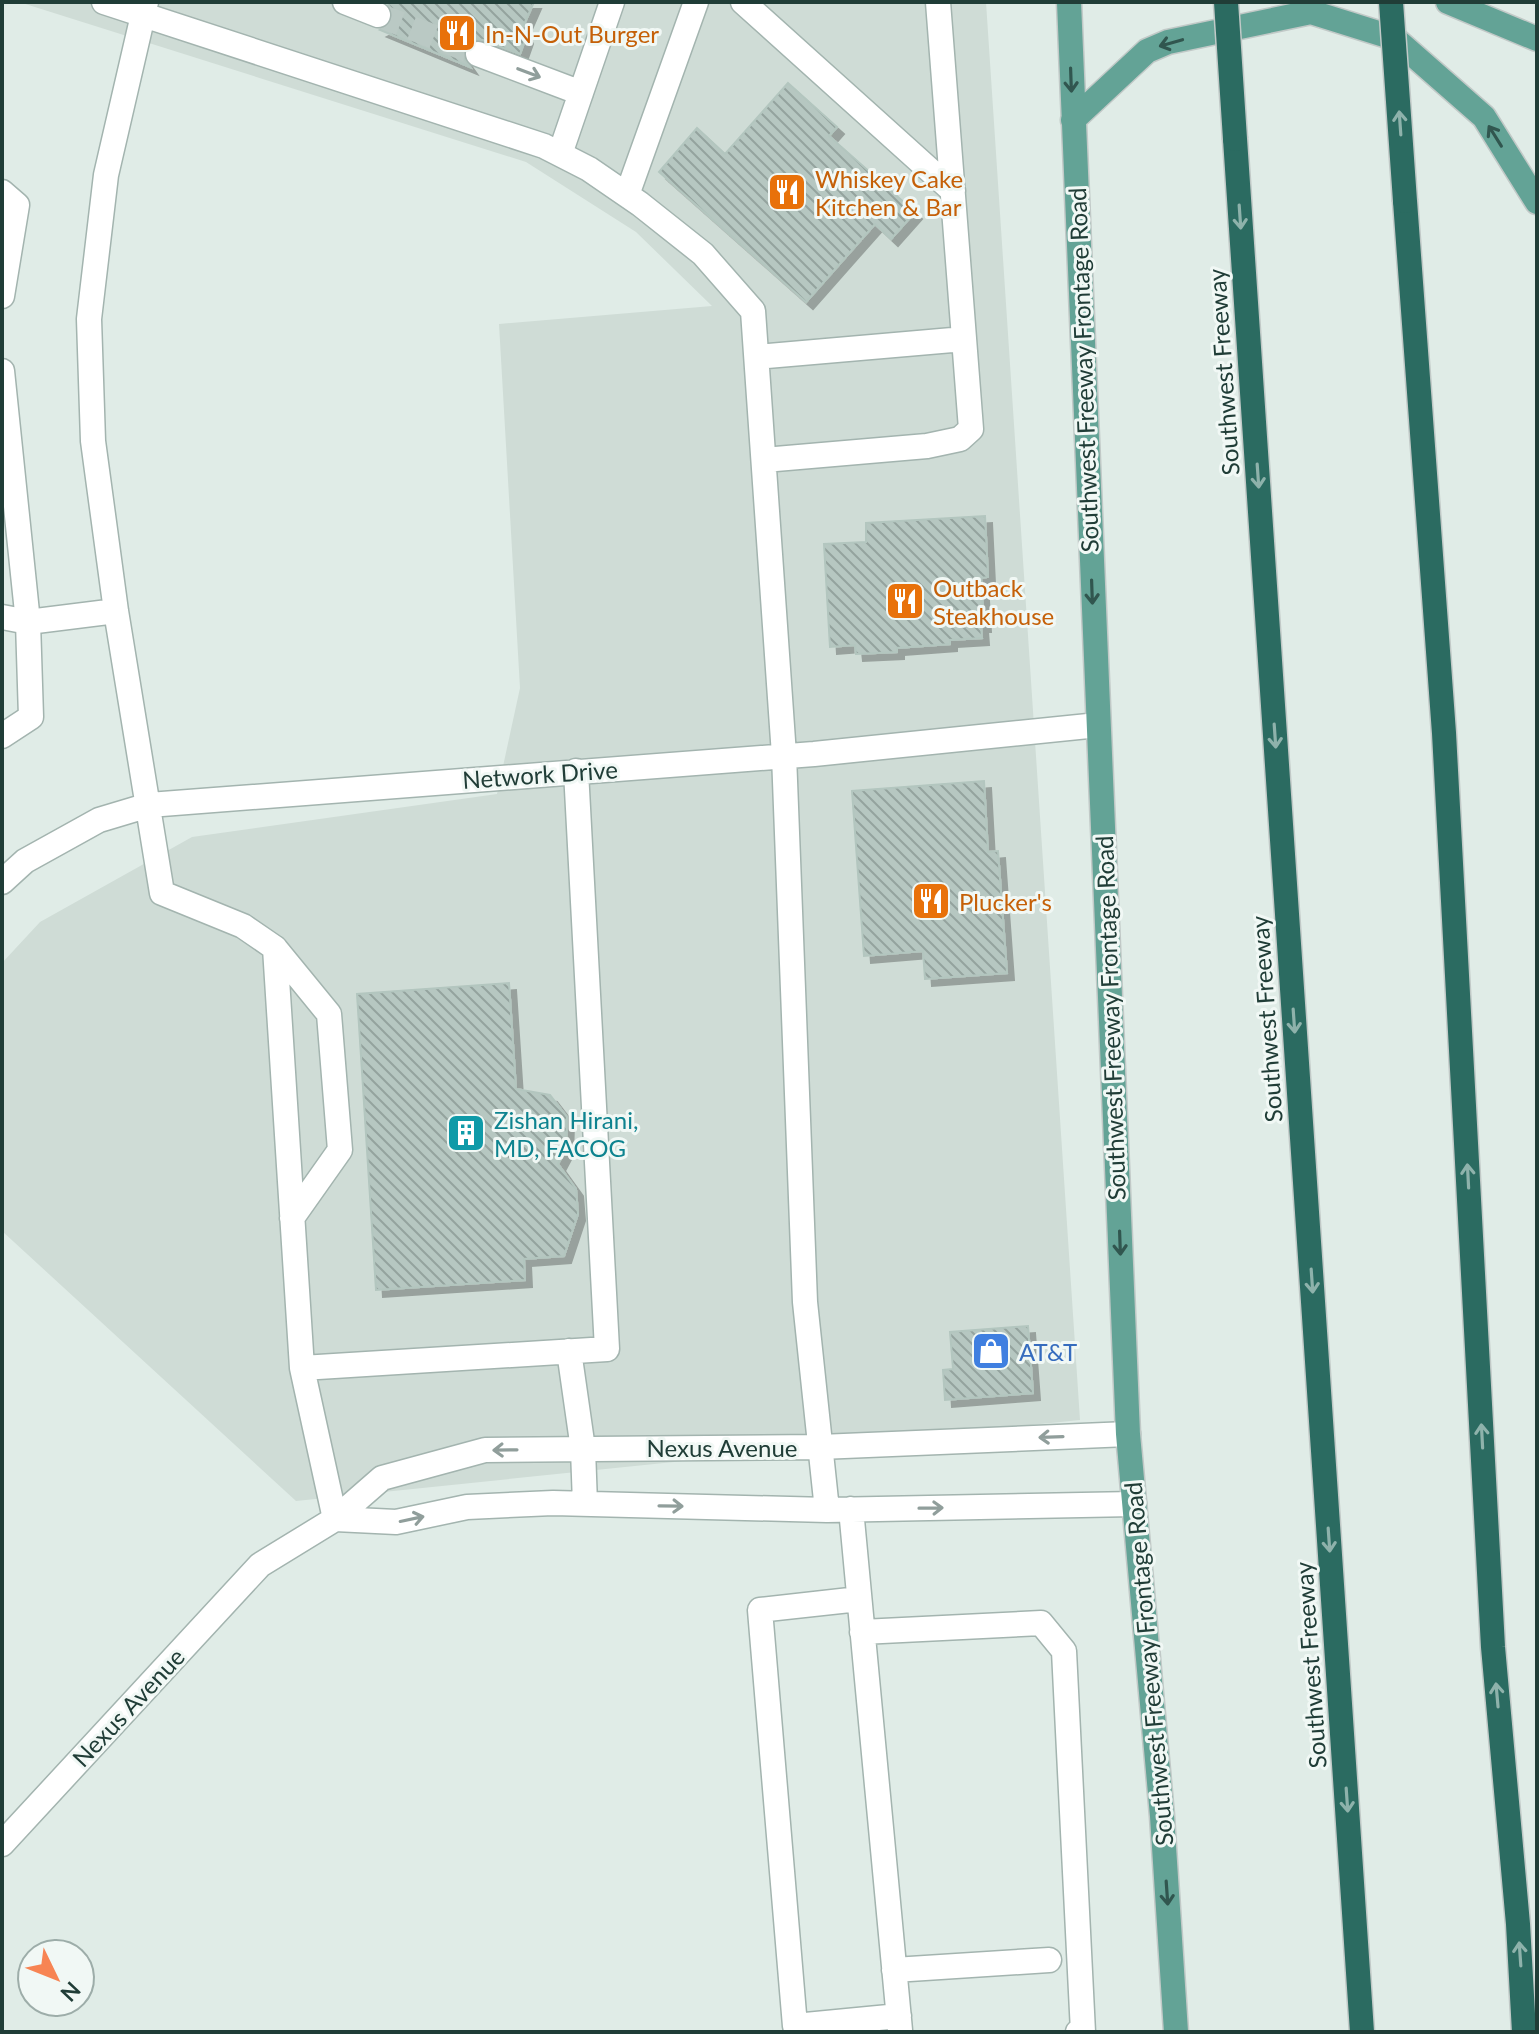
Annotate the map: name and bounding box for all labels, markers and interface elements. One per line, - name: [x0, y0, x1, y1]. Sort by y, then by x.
- restaurant icon: In-N-Out Burger: [436, 12, 478, 54]
- place label: In-N-Out Burger: [485, 19, 659, 48]
- one-way arrow: [1159, 37, 1184, 51]
- one-way arrow: [1064, 66, 1079, 93]
- one-way arrow: [517, 67, 541, 81]
- one-way arrow: [1392, 110, 1407, 137]
- one-way arrow: [1487, 125, 1504, 147]
- place label: Whiskey Cake Kitchen & Bar: [815, 164, 963, 221]
- restaurant icon: Whiskey Cake Kitchen & Bar: [766, 171, 808, 213]
- street label: Southwest Freeway Frontage Road: [1062, 187, 1104, 553]
- one-way arrow: [1233, 203, 1248, 230]
- street label: Southwest Freeway: [1201, 267, 1245, 476]
- one-way arrow: [1251, 462, 1266, 489]
- place label: Outback Steakhouse: [933, 573, 1054, 630]
- one-way arrow: [1085, 578, 1100, 605]
- restaurant icon: Outback Steakhouse: [884, 580, 926, 622]
- one-way arrow: [1268, 722, 1283, 749]
- street label: Network Drive: [461, 754, 619, 794]
- street label: Southwest Freeway Frontage Road: [1089, 835, 1131, 1201]
- restaurant icon: Plucker's: [910, 880, 952, 922]
- place label: Plucker's: [959, 887, 1052, 916]
- street label: Southwest Freeway: [1244, 914, 1288, 1123]
- one-way arrow: [1287, 1007, 1302, 1034]
- place label: Zishan Hirani, MD, FACOG: [494, 1105, 638, 1162]
- building icon: Zishan Hirani, MD, FACOG: [445, 1112, 487, 1154]
- one-way arrow: [1460, 1163, 1475, 1190]
- one-way arrow: [1113, 1229, 1128, 1256]
- one-way arrow: [1305, 1267, 1320, 1294]
- shop icon: AT&T: [970, 1330, 1012, 1372]
- place label: AT&T: [1019, 1337, 1077, 1366]
- one-way arrow: [1474, 1423, 1489, 1450]
- one-way arrow: [1038, 1430, 1065, 1445]
- street label: Nexus Avenue: [647, 1433, 798, 1462]
- one-way arrow: [492, 1442, 519, 1458]
- street label: Southwest Freeway Frontage Road: [1118, 1481, 1178, 1847]
- one-way arrow: [657, 1498, 684, 1514]
- one-way arrow: [917, 1500, 944, 1515]
- one-way arrow: [399, 1511, 424, 1526]
- one-way arrow: [1322, 1526, 1337, 1553]
- street label: Southwest Freeway: [1288, 1560, 1332, 1769]
- street label: Nexus Avenue: [66, 1642, 190, 1772]
- one-way arrow: [1489, 1682, 1504, 1709]
- one-way arrow: [1340, 1786, 1355, 1812]
- one-way arrow: [1160, 1879, 1175, 1906]
- north arrow: [16, 1938, 96, 2018]
- one-way arrow: [1512, 1941, 1527, 1968]
- text: N: [55, 1977, 87, 2007]

